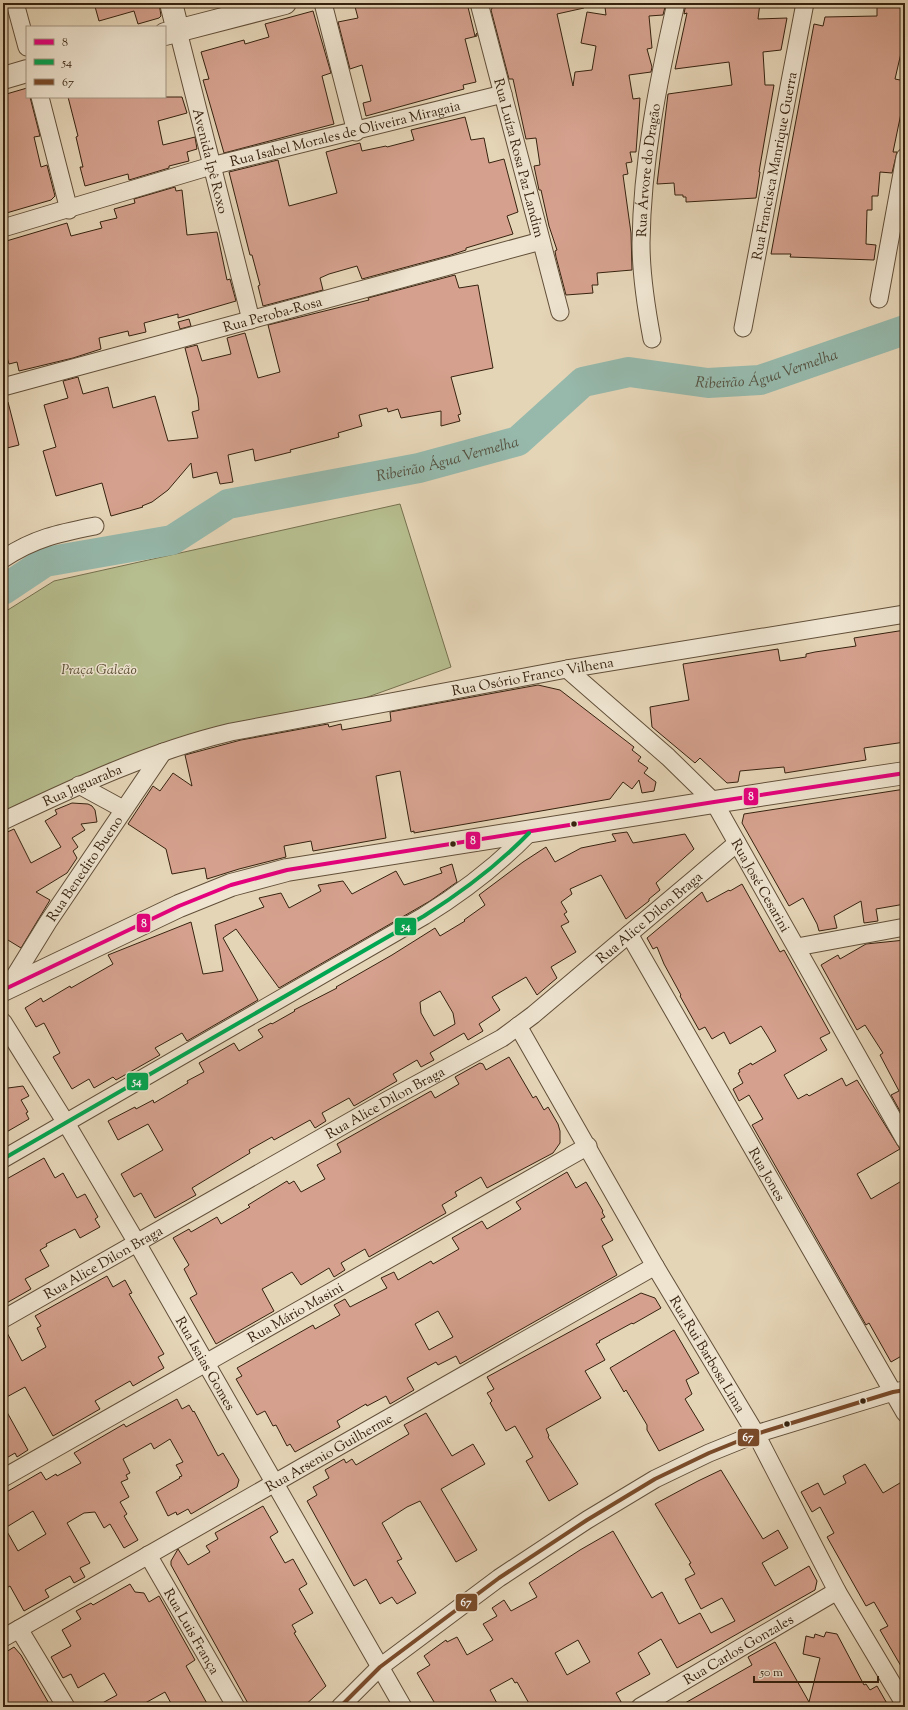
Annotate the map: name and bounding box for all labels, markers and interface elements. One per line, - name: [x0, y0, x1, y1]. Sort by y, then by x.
- legend: [26, 26, 166, 98]
- text: 8: [62, 34, 68, 52]
- text: 54: [61, 54, 72, 72]
- street label: Rua Francisca Manrique Guerra: [748, 70, 804, 262]
- text: 67: [62, 74, 74, 92]
- street label: Rua Luíza Rosa Paz Landim: [487, 77, 548, 240]
- street label: Rua Isabel Morales de Oliveira Miragaia: [228, 97, 463, 173]
- street label: Rua Árvore do Dragão: [633, 102, 667, 237]
- street label: Avenida Ipê Roxo: [186, 107, 232, 217]
- street label: Rua Peroba-Rosa: [221, 293, 325, 339]
- water label: Ribeirão Água Vermelha: [694, 345, 841, 395]
- water label: Ribeirão Água Vermelha: [375, 432, 522, 488]
- street label: Rua Osório Franco Vilhena: [450, 653, 616, 702]
- park label: Praça Galeão: [61, 661, 137, 681]
- street label: Rua Jaguaraba: [40, 760, 126, 813]
- line badge: 8: [743, 787, 759, 806]
- text: 8: [748, 789, 754, 805]
- street label: Rua Benedito Bueno: [43, 812, 129, 926]
- unlabelled marker: [569, 819, 579, 829]
- line badge: 8: [465, 831, 481, 850]
- text: 8: [470, 833, 476, 849]
- street label: Rua José Cesarini: [725, 836, 794, 937]
- unlabelled marker: [448, 839, 458, 849]
- street label: Rua Alice Dilon Braga: [593, 868, 708, 969]
- line badge: 8: [136, 913, 151, 933]
- text: 8: [141, 916, 147, 932]
- line badge: 54: [394, 917, 417, 936]
- text: 54: [400, 919, 411, 935]
- street label: Rua Alice Dilon Braga: [322, 1063, 449, 1145]
- line badge: 54: [126, 1072, 149, 1091]
- text: 54: [131, 1074, 142, 1090]
- street label: Rua Jones: [742, 1144, 789, 1206]
- street label: Rua Alice Dilon Braga: [41, 1222, 167, 1306]
- street label: Rua Mário Masini: [245, 1279, 348, 1349]
- street label: Rua Rui Barbosa Lima: [663, 1293, 749, 1418]
- street label: Rua Isaias Gomes: [169, 1314, 239, 1415]
- unlabelled marker: [858, 1396, 868, 1406]
- street label: Rua Arsenio Guilherme: [262, 1410, 397, 1498]
- unlabelled marker: [782, 1419, 792, 1429]
- line badge: 67: [737, 1428, 760, 1447]
- text: 67: [743, 1430, 754, 1446]
- street label: Rua Luis França: [158, 1585, 223, 1679]
- line badge: 67: [455, 1593, 478, 1612]
- text: 67: [461, 1595, 472, 1611]
- street label: Rua Carlos Gonzales: [680, 1611, 798, 1691]
- scale bar: [754, 1658, 878, 1684]
- text: 50 m: [759, 1664, 783, 1682]

